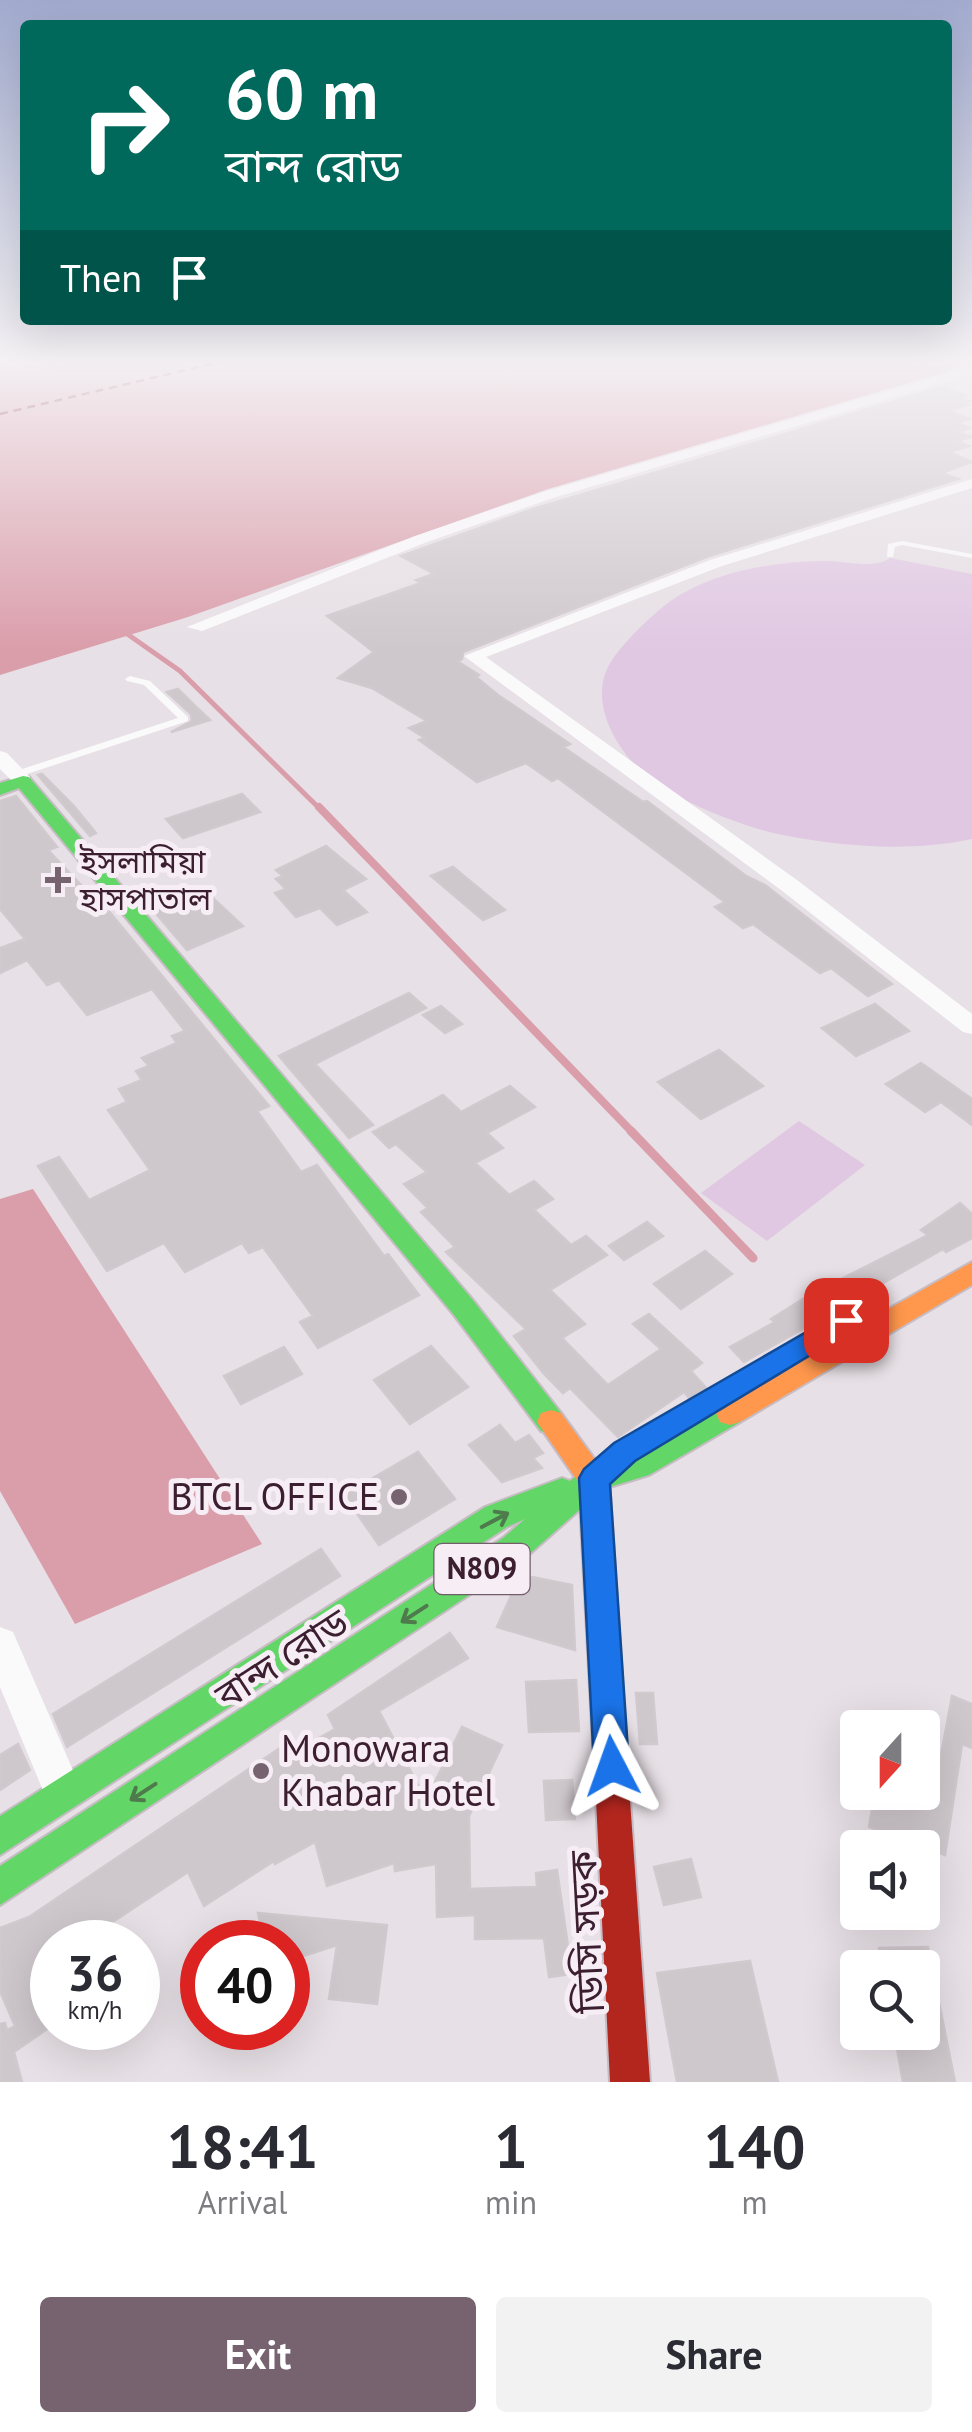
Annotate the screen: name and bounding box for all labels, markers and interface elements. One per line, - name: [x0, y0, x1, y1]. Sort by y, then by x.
- text: 60 m: [225, 48, 378, 138]
- icon: right: [60, 60, 190, 190]
- text: বান্দ রোড: [225, 136, 401, 194]
- icon: arrive: [162, 250, 217, 305]
- text: Then: [60, 253, 142, 302]
- place label: ইসলামিয়া হাসপাতাল: [79, 840, 212, 919]
- marker: ইসলামিয়া হাসপাতাল: [45, 867, 71, 893]
- pin: [804, 1278, 889, 1363]
- icon: arrive: [819, 1293, 874, 1348]
- place label: BTCL OFFICE: [170, 1471, 379, 1520]
- marker: BTCL OFFICE: [388, 1486, 410, 1508]
- one-way arrow: [479, 1510, 509, 1530]
- road number: N809: [434, 1544, 530, 1594]
- street label: বান্দ রোড: [205, 1596, 358, 1719]
- one-way arrow: [401, 1603, 429, 1624]
- north arrow: [840, 1710, 940, 1810]
- map controls: [840, 1710, 940, 2050]
- position arrow: [560, 1714, 664, 1818]
- place label: Monowara Khabar Hotel: [281, 1723, 495, 1816]
- marker: Monowara Khabar Hotel: [250, 1760, 272, 1782]
- one-way arrow: [129, 1782, 158, 1803]
- button: sound: [840, 1830, 940, 1930]
- street label: ডিসি সড়ক: [557, 1848, 614, 2015]
- speed limit sign: 40: [180, 1920, 310, 2050]
- text: 36: [67, 1940, 123, 2005]
- button: search: [840, 1950, 940, 2050]
- text: km/h: [68, 1994, 122, 2026]
- text: 18:41: [166, 2107, 319, 2185]
- text: 1: [494, 2107, 528, 2185]
- text: 140: [704, 2107, 806, 2185]
- text: Arrival: [198, 2181, 287, 2223]
- text: min: [485, 2181, 537, 2223]
- text: m: [742, 2181, 768, 2223]
- button: Exit: [40, 2297, 476, 2412]
- button: Share: [496, 2297, 932, 2412]

